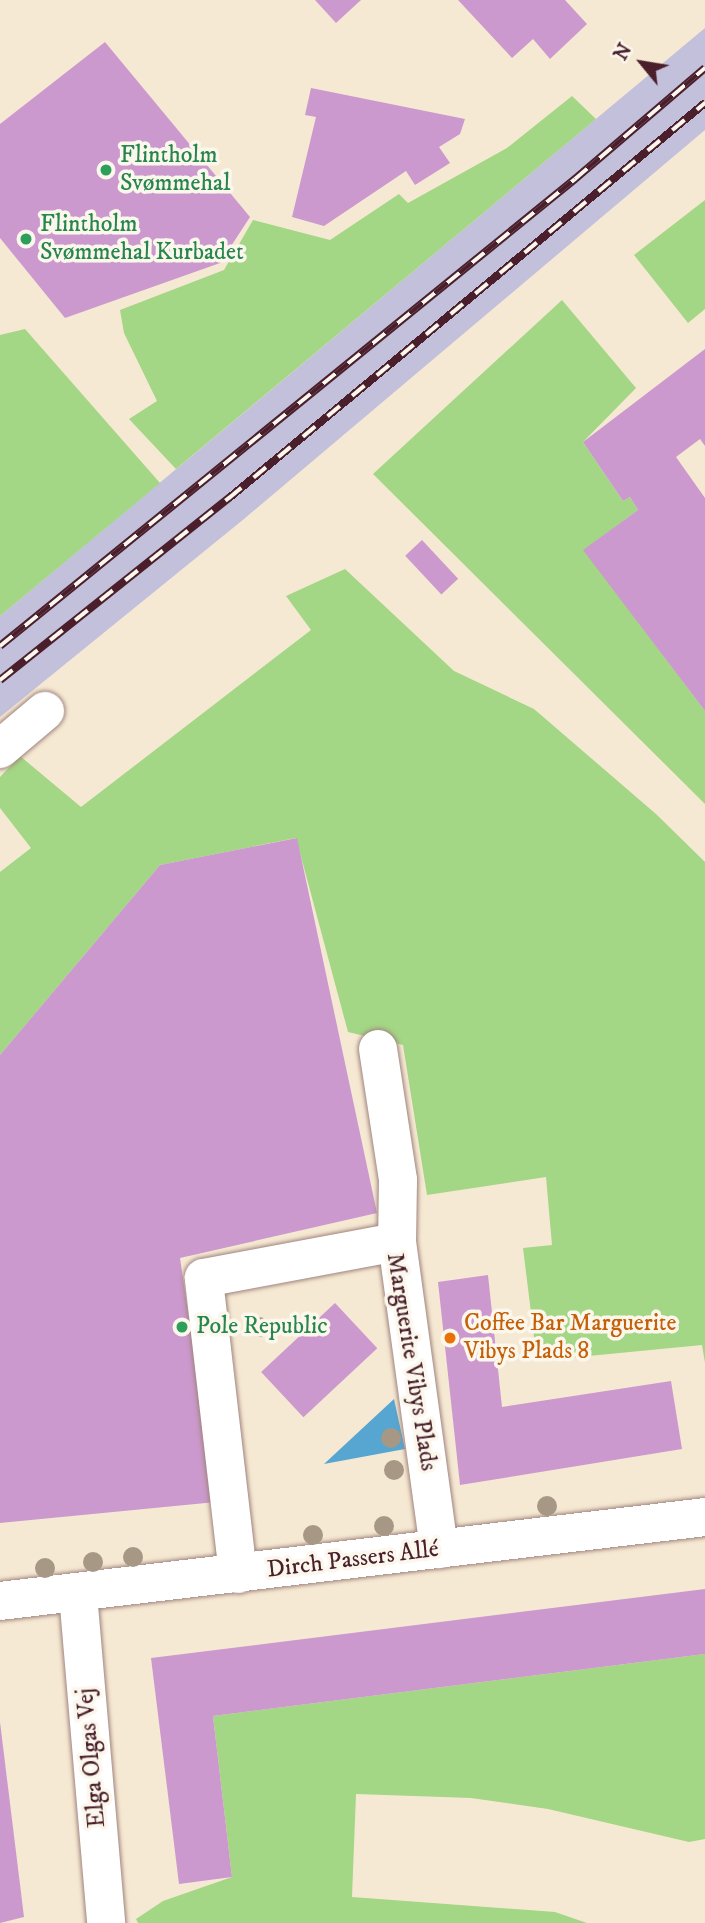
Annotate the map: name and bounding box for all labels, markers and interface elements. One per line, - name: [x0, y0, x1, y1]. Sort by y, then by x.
- north arrow: [607, 28, 677, 98]
- text: N: [610, 40, 637, 65]
- place label: Flintholm Svømmehal: [120, 142, 230, 198]
- marker: Flintholm Svømmehal: [98, 162, 114, 178]
- place label: Flintholm Svømmehal Kurbadet: [40, 211, 244, 267]
- marker: Flintholm Svømmehal Kurbadet: [18, 231, 34, 247]
- street label: Marguerite Vibys Plads: [380, 1251, 442, 1473]
- place label: Coffee Bar Marguerite Vibys Plads 8: [464, 1310, 676, 1366]
- place label: Pole Republic: [196, 1313, 328, 1341]
- marker: Pole Republic: [174, 1319, 190, 1335]
- marker: Coffee Bar Marguerite Vibys Plads 8: [442, 1330, 458, 1346]
- street label: Dirch Passers Allé: [266, 1535, 440, 1585]
- street label: Elga Olgas Vej: [72, 1687, 112, 1829]

